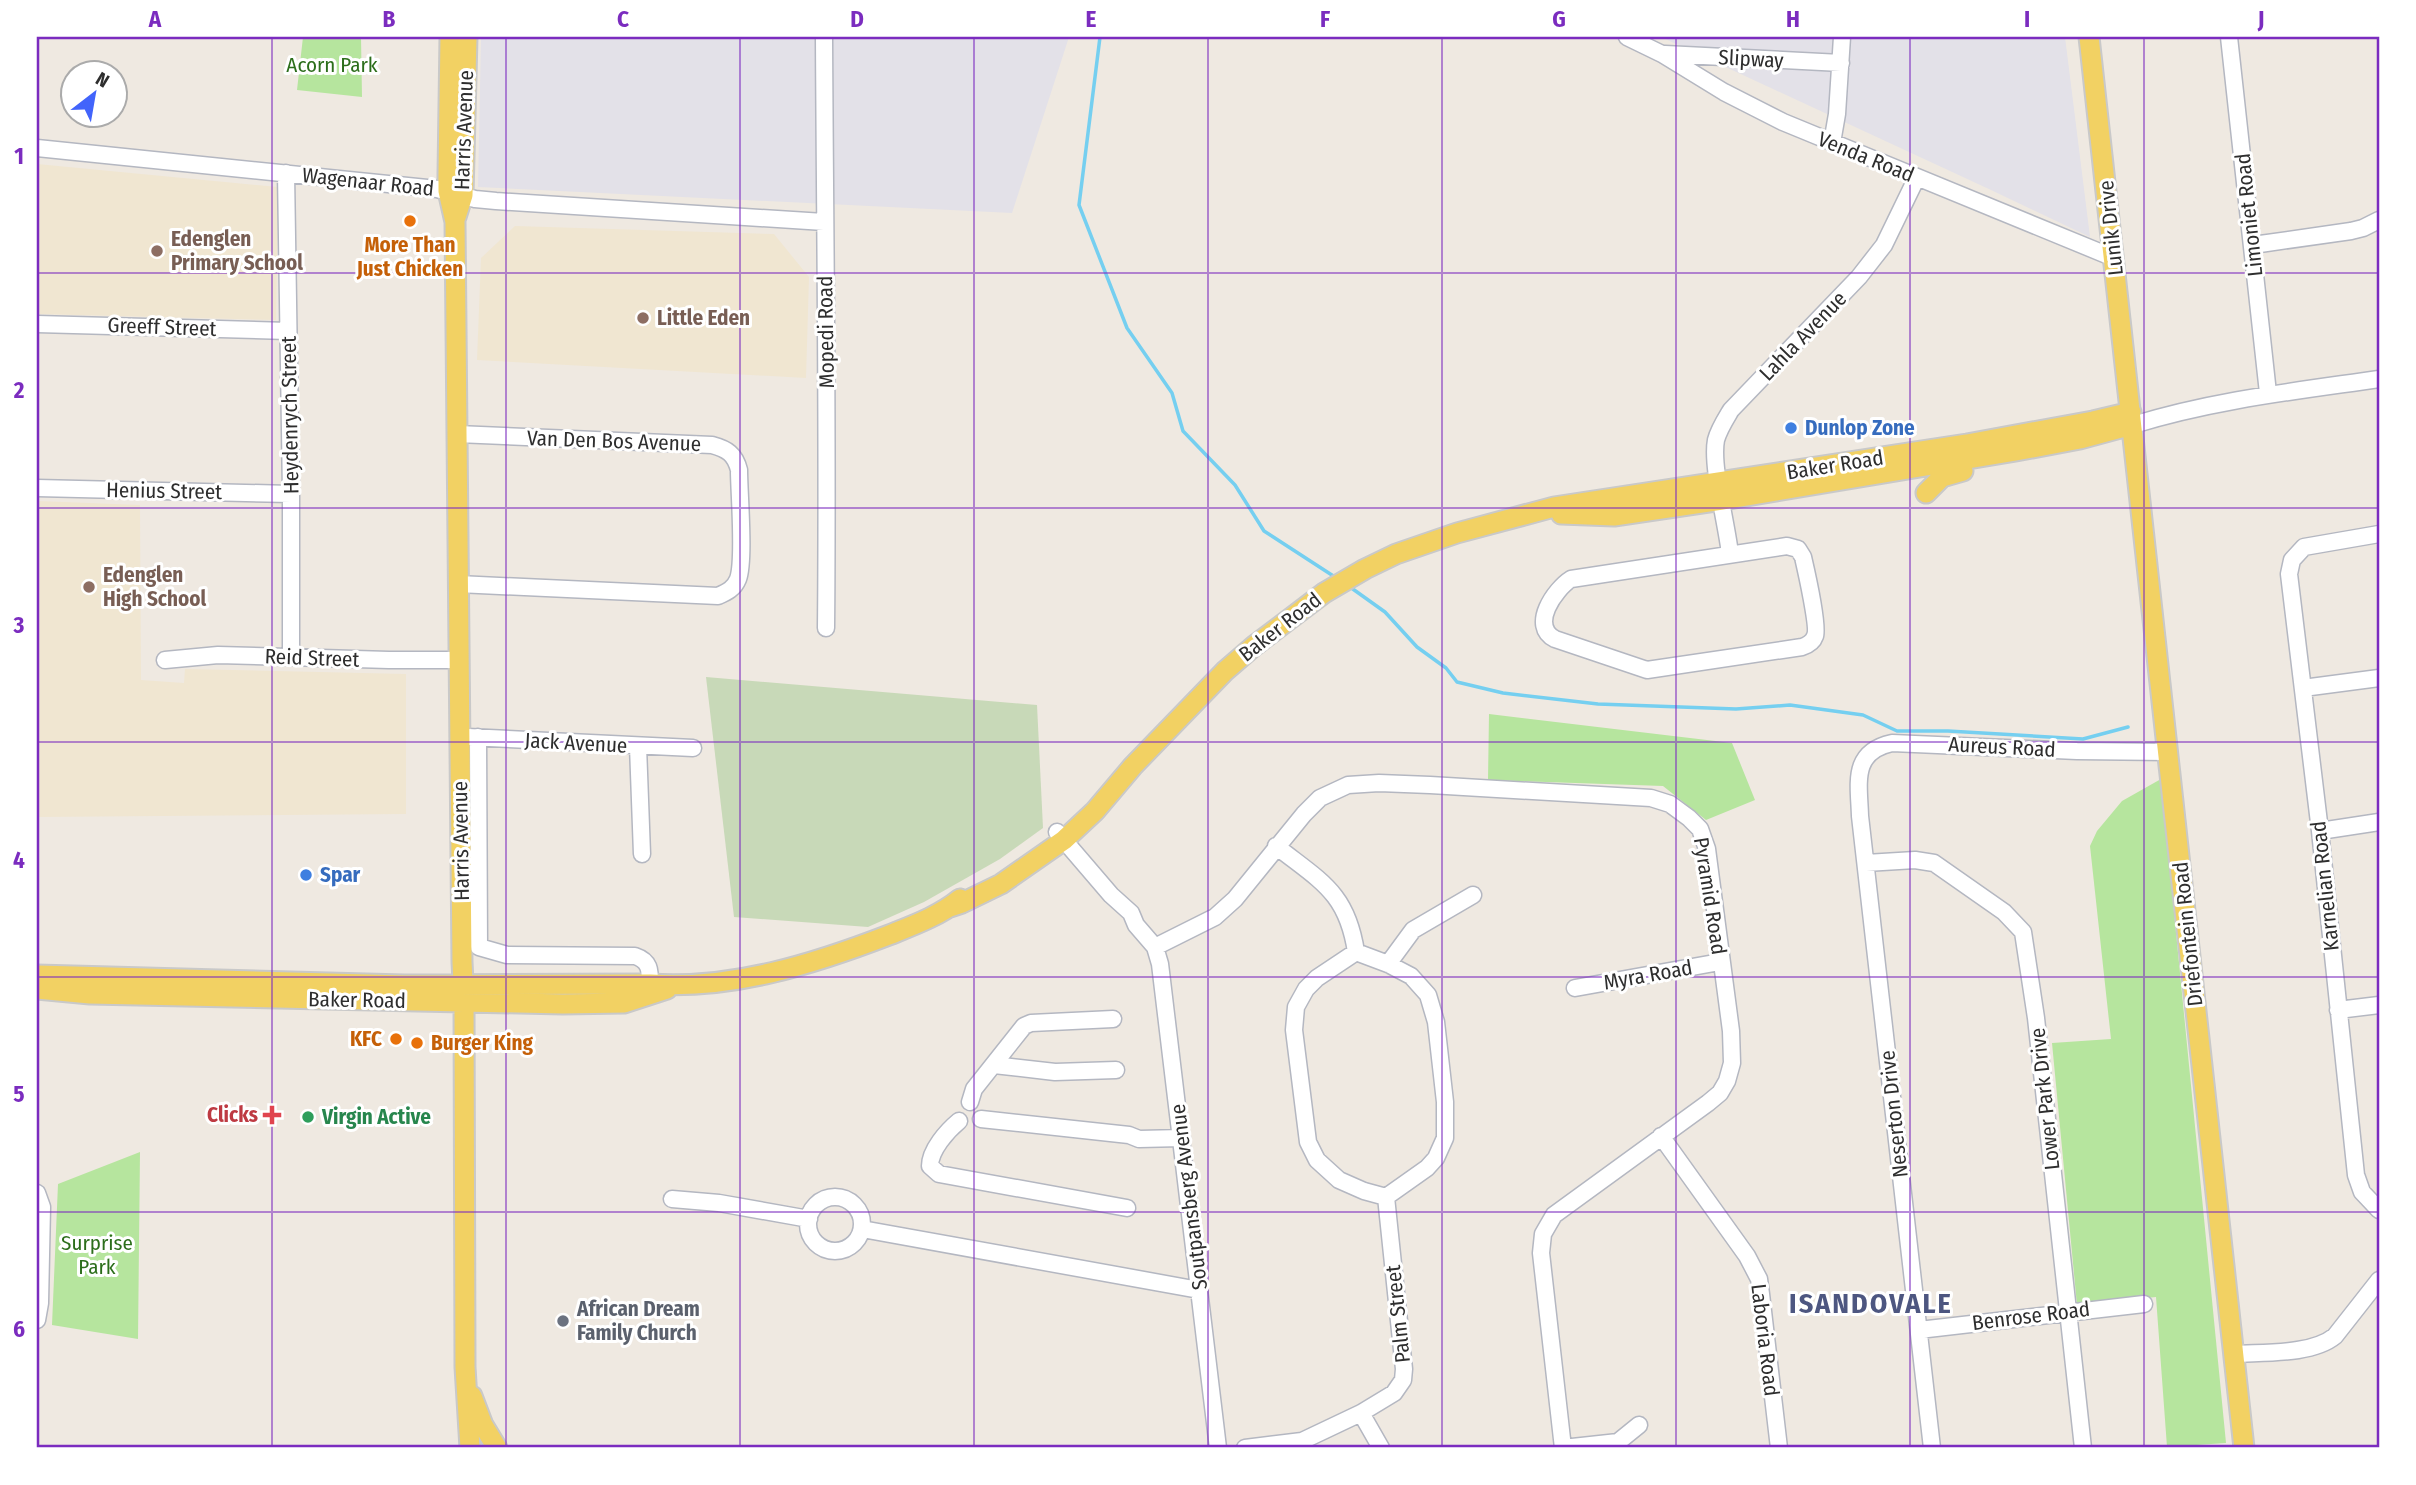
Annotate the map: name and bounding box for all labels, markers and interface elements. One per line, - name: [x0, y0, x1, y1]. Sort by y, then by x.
- text: A: [148, 5, 162, 33]
- text: B: [383, 5, 396, 33]
- text: C: [617, 5, 629, 33]
- text: D: [850, 5, 864, 33]
- text: E: [1086, 5, 1097, 33]
- text: F: [1320, 5, 1330, 33]
- text: G: [1552, 5, 1566, 33]
- text: H: [1786, 5, 1800, 33]
- text: I: [2024, 5, 2030, 33]
- text: J: [2257, 5, 2264, 33]
- street label: Slipway: [1718, 44, 1785, 74]
- park label: Acorn Park: [286, 52, 378, 78]
- north arrow: [60, 60, 130, 130]
- text: N: [92, 67, 113, 93]
- street label: Harris Avenue: [449, 70, 479, 190]
- street label: Venda Road: [1814, 126, 1918, 188]
- text: 1: [14, 142, 24, 170]
- street label: Limoniet Road: [2230, 152, 2268, 278]
- street label: Wagenaar Road: [301, 162, 435, 202]
- street label: Lunik Drive: [2093, 179, 2129, 277]
- marker: More Than Just Chicken: [402, 213, 418, 229]
- place label: Edenglen Primary School: [171, 226, 303, 276]
- place label: More Than Just Chicken: [356, 232, 463, 282]
- marker: Edenglen Primary School: [149, 243, 165, 259]
- street label: Mopedi Road: [812, 276, 840, 388]
- street label: Lahla Avenue: [1754, 286, 1852, 386]
- place label: Little Eden: [657, 305, 750, 331]
- marker: Little Eden: [635, 310, 651, 326]
- street label: Greeff Street: [107, 312, 217, 342]
- street label: Heydenrych Street: [276, 336, 304, 494]
- text: 2: [13, 376, 25, 404]
- place label: Dunlop Zone: [1805, 415, 1915, 441]
- marker: Dunlop Zone: [1783, 420, 1799, 436]
- street label: Van Den Bos Avenue: [526, 425, 702, 457]
- street label: Baker Road: [1785, 445, 1885, 485]
- street label: Henius Street: [106, 477, 222, 505]
- place label: Edenglen High School: [103, 562, 206, 612]
- marker: Edenglen High School: [81, 579, 97, 595]
- street label: Baker Road: [1234, 587, 1326, 667]
- text: 3: [13, 611, 25, 639]
- street label: Reid Street: [264, 643, 360, 673]
- street label: Jack Avenue: [524, 727, 628, 759]
- street label: Aureus Road: [1948, 731, 2056, 763]
- street label: Harris Avenue: [447, 781, 475, 901]
- street label: Karnelian Road: [2305, 820, 2345, 952]
- street label: Pyramid Road: [1688, 835, 1732, 957]
- text: 4: [13, 846, 25, 874]
- street label: Driefontein Road: [2167, 860, 2209, 1008]
- place label: Spar: [320, 862, 361, 888]
- marker: Spar: [298, 867, 314, 883]
- street label: Myra Road: [1602, 954, 1694, 996]
- street label: Baker Road: [308, 986, 406, 1014]
- place label: KFC: [350, 1026, 382, 1052]
- street label: Lower Park Drive: [2025, 1027, 2065, 1171]
- place label: Burger King: [431, 1030, 533, 1056]
- marker: KFC: [388, 1031, 404, 1047]
- marker: Burger King: [409, 1035, 425, 1051]
- street label: Neserton Drive: [1874, 1049, 1914, 1179]
- text: 5: [13, 1080, 25, 1108]
- place label: Clicks: [207, 1102, 258, 1128]
- street label: Soutpansberg Avenue: [1165, 1103, 1213, 1291]
- place label: Virgin Active: [321, 1104, 431, 1130]
- marker: Clicks: [264, 1107, 280, 1123]
- marker: Virgin Active: [300, 1109, 316, 1125]
- park label: Surprise Park: [61, 1230, 133, 1280]
- street label: Palm Street: [1380, 1264, 1416, 1364]
- street label: Laboria Road: [1745, 1282, 1785, 1398]
- district label: ISANDOVALE: [1789, 1287, 1953, 1320]
- place label: African Dream Family Church: [576, 1296, 700, 1346]
- street label: Benrose Road: [1971, 1296, 2091, 1336]
- marker: African Dream Family Church: [555, 1313, 571, 1329]
- text: 6: [13, 1315, 25, 1343]

